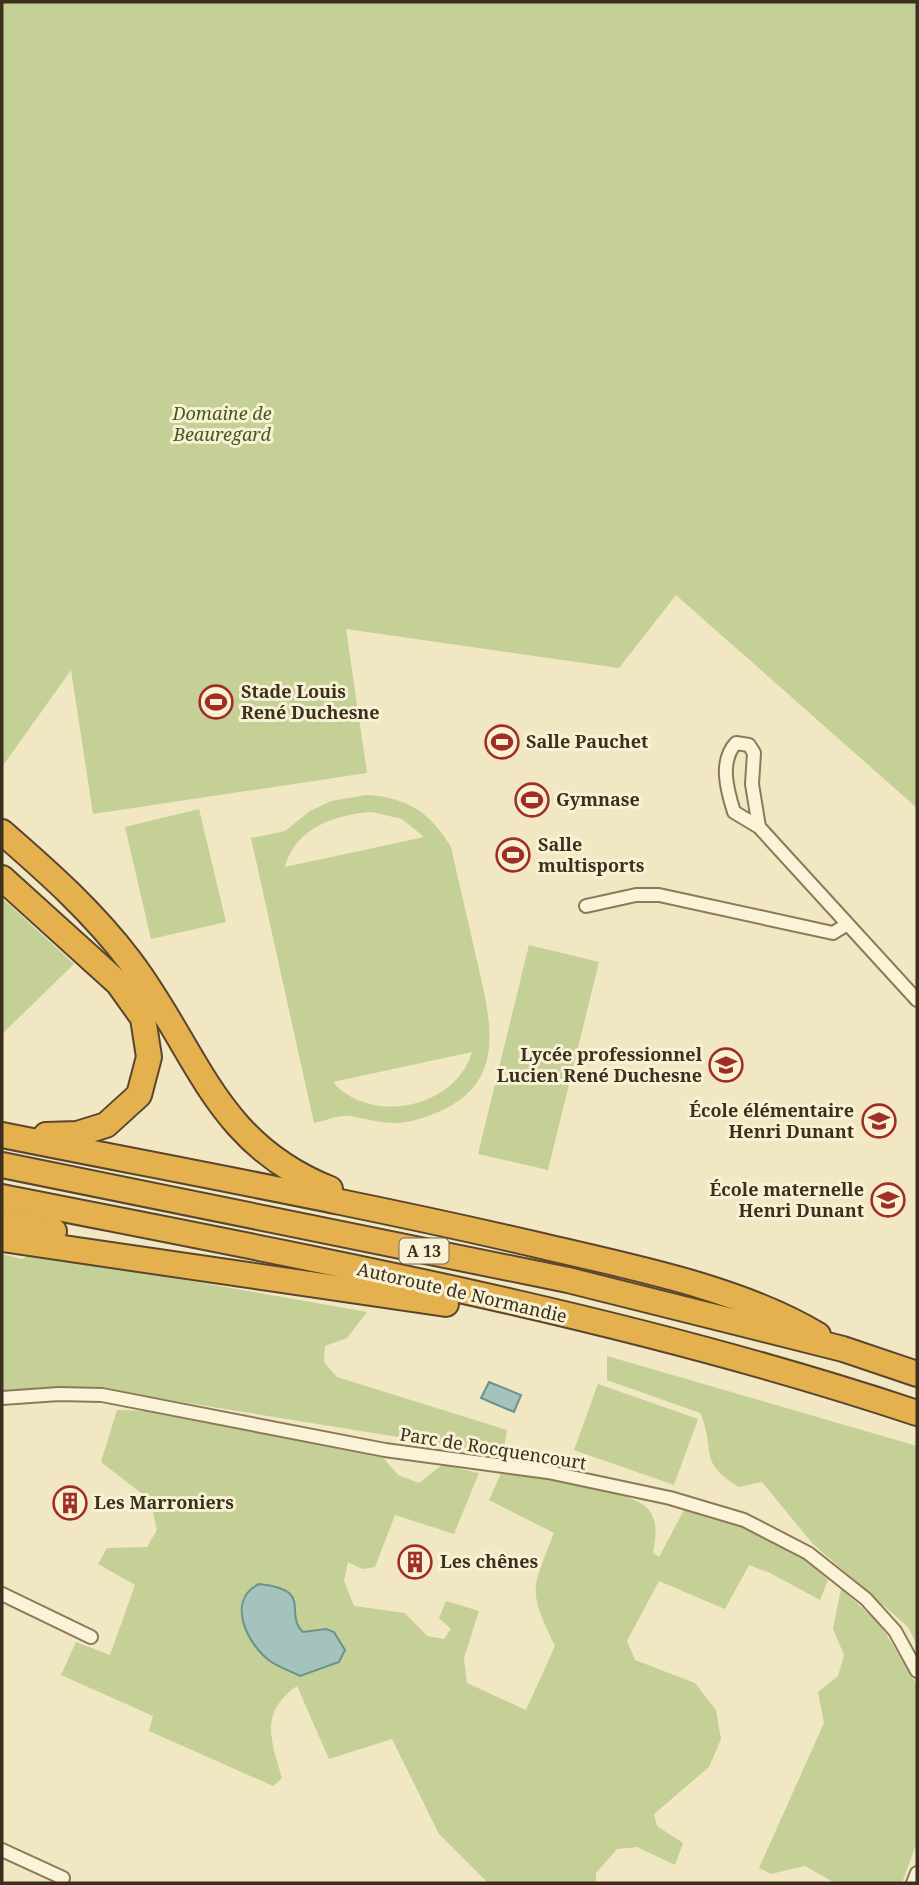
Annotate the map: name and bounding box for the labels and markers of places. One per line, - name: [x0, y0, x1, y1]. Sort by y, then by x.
- place label: Stade Louis René Duchesne: [241, 679, 380, 724]
- sports icon: Stade Louis René Duchesne: [197, 683, 235, 721]
- sports icon: Salle Pauchet: [483, 723, 521, 761]
- place label: Salle Pauchet: [526, 729, 648, 753]
- sports icon: Gymnase: [513, 781, 551, 819]
- place label: Gymnase: [556, 787, 640, 811]
- place label: Salle multisports: [538, 832, 645, 877]
- sports icon: Salle multisports: [494, 836, 532, 874]
- place label: Lycée professionnel Lucien René Duchesne: [497, 1042, 703, 1087]
- school or university icon: Lycée professionnel Lucien René Duchesne: [707, 1046, 745, 1084]
- place label: École élémentaire Henri Dunant: [689, 1098, 854, 1143]
- school or university icon: École élémentaire Henri Dunant: [860, 1102, 898, 1140]
- place label: École maternelle Henri Dunant: [710, 1177, 864, 1222]
- school or university icon: École maternelle Henri Dunant: [869, 1181, 907, 1219]
- building icon: Les Marroniers: [51, 1484, 89, 1522]
- place label: Les Marroniers: [94, 1490, 234, 1514]
- building icon: Les chênes: [396, 1543, 434, 1581]
- place label: Les chênes: [440, 1549, 538, 1573]

